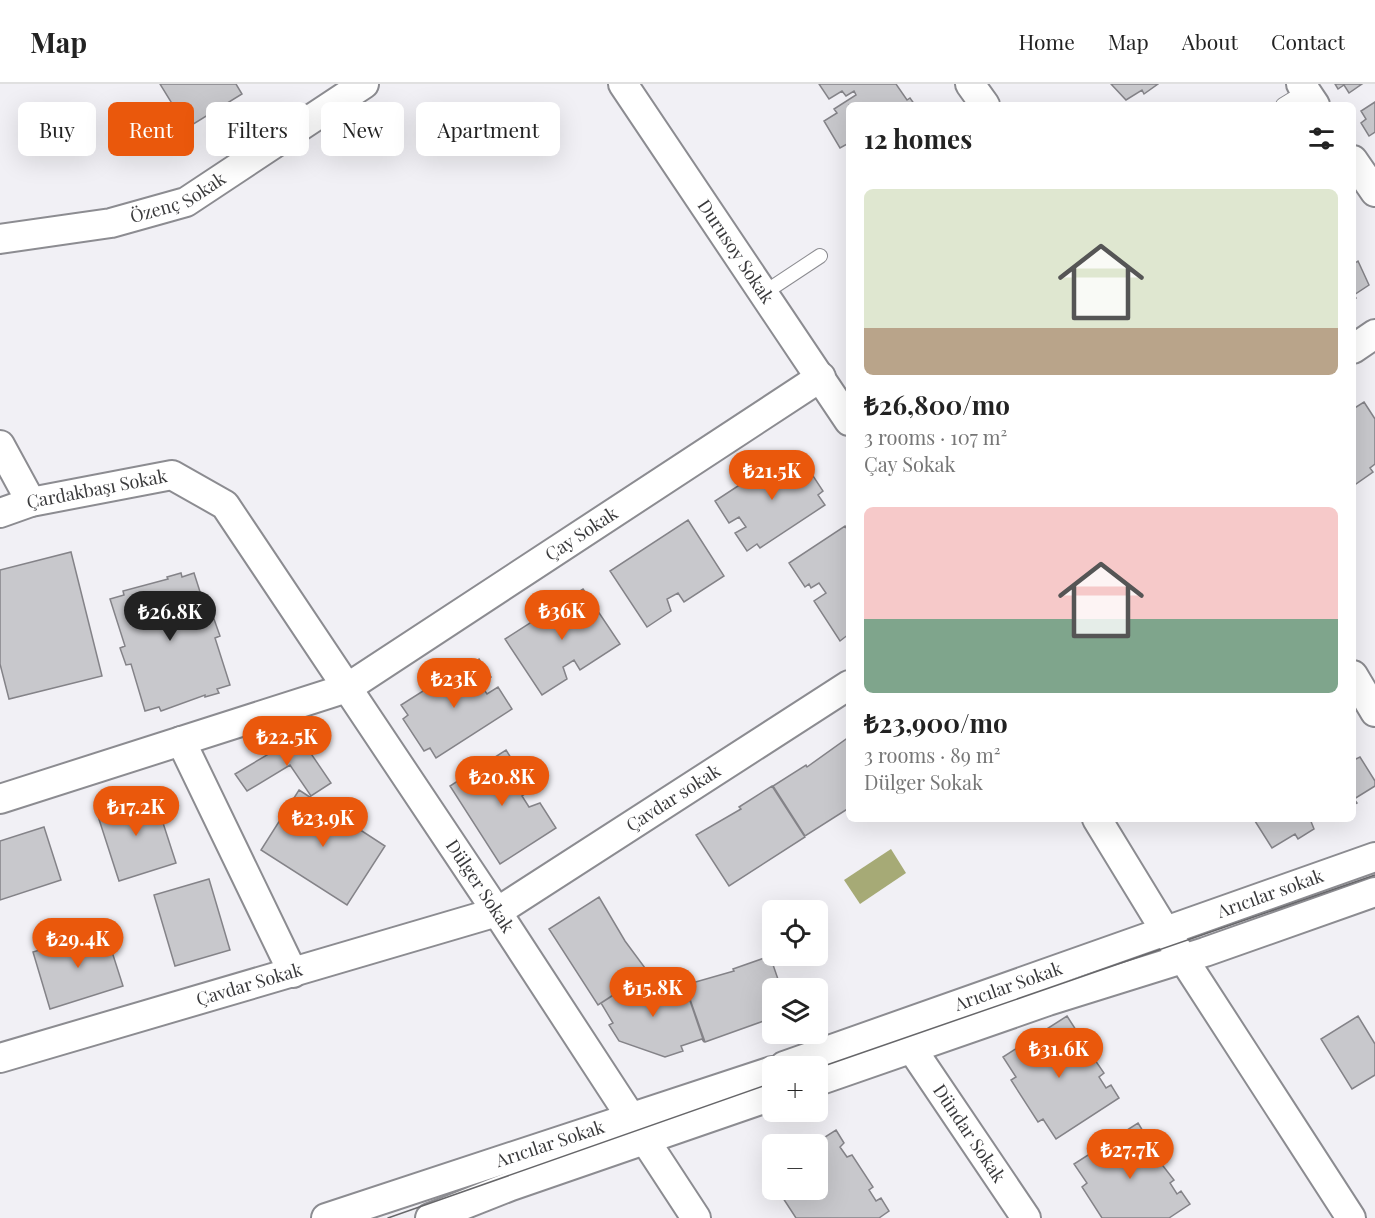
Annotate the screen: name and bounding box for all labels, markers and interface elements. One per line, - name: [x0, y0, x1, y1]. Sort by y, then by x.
- text: Map: [30, 23, 87, 60]
- text: Home: [1019, 27, 1075, 55]
- text: Map: [1108, 27, 1149, 55]
- text: About: [1182, 27, 1238, 55]
- text: Contact: [1271, 27, 1345, 55]
- chip: Buy: [18, 102, 96, 156]
- chip: Rent: [108, 102, 194, 156]
- chip: Filters: [206, 102, 309, 156]
- chip: New: [321, 102, 404, 156]
- chip: Apartment: [416, 102, 560, 156]
- text: 12 homes: [864, 121, 972, 156]
- icon: filters: [1305, 122, 1338, 155]
- street label: Özenç Sokak: [127, 166, 230, 228]
- street label: Durusoy Sokak: [693, 194, 780, 308]
- icon: home: [1047, 228, 1155, 336]
- text: ₺26,800/mo: [864, 387, 1010, 422]
- text: 3 rooms · 107 m²: [864, 423, 1007, 450]
- pin: ₺21.5K: [723, 450, 821, 501]
- text: Çay Sokak: [864, 450, 955, 477]
- text: ₺21.5K: [743, 456, 801, 483]
- street label: Çardakbaşı Sokak: [24, 463, 169, 514]
- street label: Çay Sokak: [540, 501, 622, 566]
- icon: home: [1047, 546, 1155, 654]
- pin: ₺36K: [526, 590, 598, 641]
- pin: ₺26.8K: [121, 591, 219, 642]
- text: ₺36K: [539, 596, 585, 623]
- text: ₺26.8K: [138, 597, 202, 624]
- pin: ₺23K: [418, 658, 490, 709]
- text: ₺23K: [431, 664, 477, 691]
- text: ₺23,900/mo: [864, 705, 1008, 740]
- pin: ₺22.5K: [238, 716, 336, 767]
- text: ₺22.5K: [257, 722, 317, 749]
- text: 3 rooms · 89 m²: [864, 741, 1000, 768]
- pin: ₺20.8K: [453, 756, 551, 807]
- street label: Çavdar sokak: [621, 758, 725, 837]
- text: ₺20.8K: [469, 762, 535, 789]
- text: Dülger Sokak: [864, 768, 983, 795]
- pin: ₺17.2K: [87, 786, 185, 837]
- text: ₺17.2K: [107, 792, 165, 819]
- pin: ₺23.9K: [274, 797, 372, 848]
- text: ₺23.9K: [292, 803, 354, 830]
- street label: Dülger Sokak: [441, 835, 520, 937]
- street label: Arıcılar sokak: [1213, 863, 1327, 923]
- map controls: [762, 900, 828, 1200]
- button: locate: [762, 900, 828, 966]
- pin: ₺29.4K: [29, 918, 127, 969]
- text: ₺29.4K: [46, 924, 110, 951]
- street label: Arıcılar Sokak: [950, 956, 1065, 1016]
- street label: Çavdar Sokak: [193, 957, 305, 1011]
- pin: ₺15.8K: [604, 967, 702, 1018]
- text: ₺15.8K: [624, 973, 682, 1000]
- button: layers: [762, 978, 828, 1044]
- pin: ₺31.6K: [1010, 1028, 1108, 1079]
- text: ₺31.6K: [1029, 1034, 1089, 1061]
- button: +: [762, 1056, 828, 1122]
- street label: Dündar Sokak: [928, 1079, 1012, 1187]
- street label: Arıcılar Sokak: [491, 1114, 607, 1173]
- pin: ₺27.7K: [1081, 1129, 1179, 1180]
- button: −: [762, 1134, 828, 1200]
- text: ₺27.7K: [1101, 1135, 1159, 1162]

